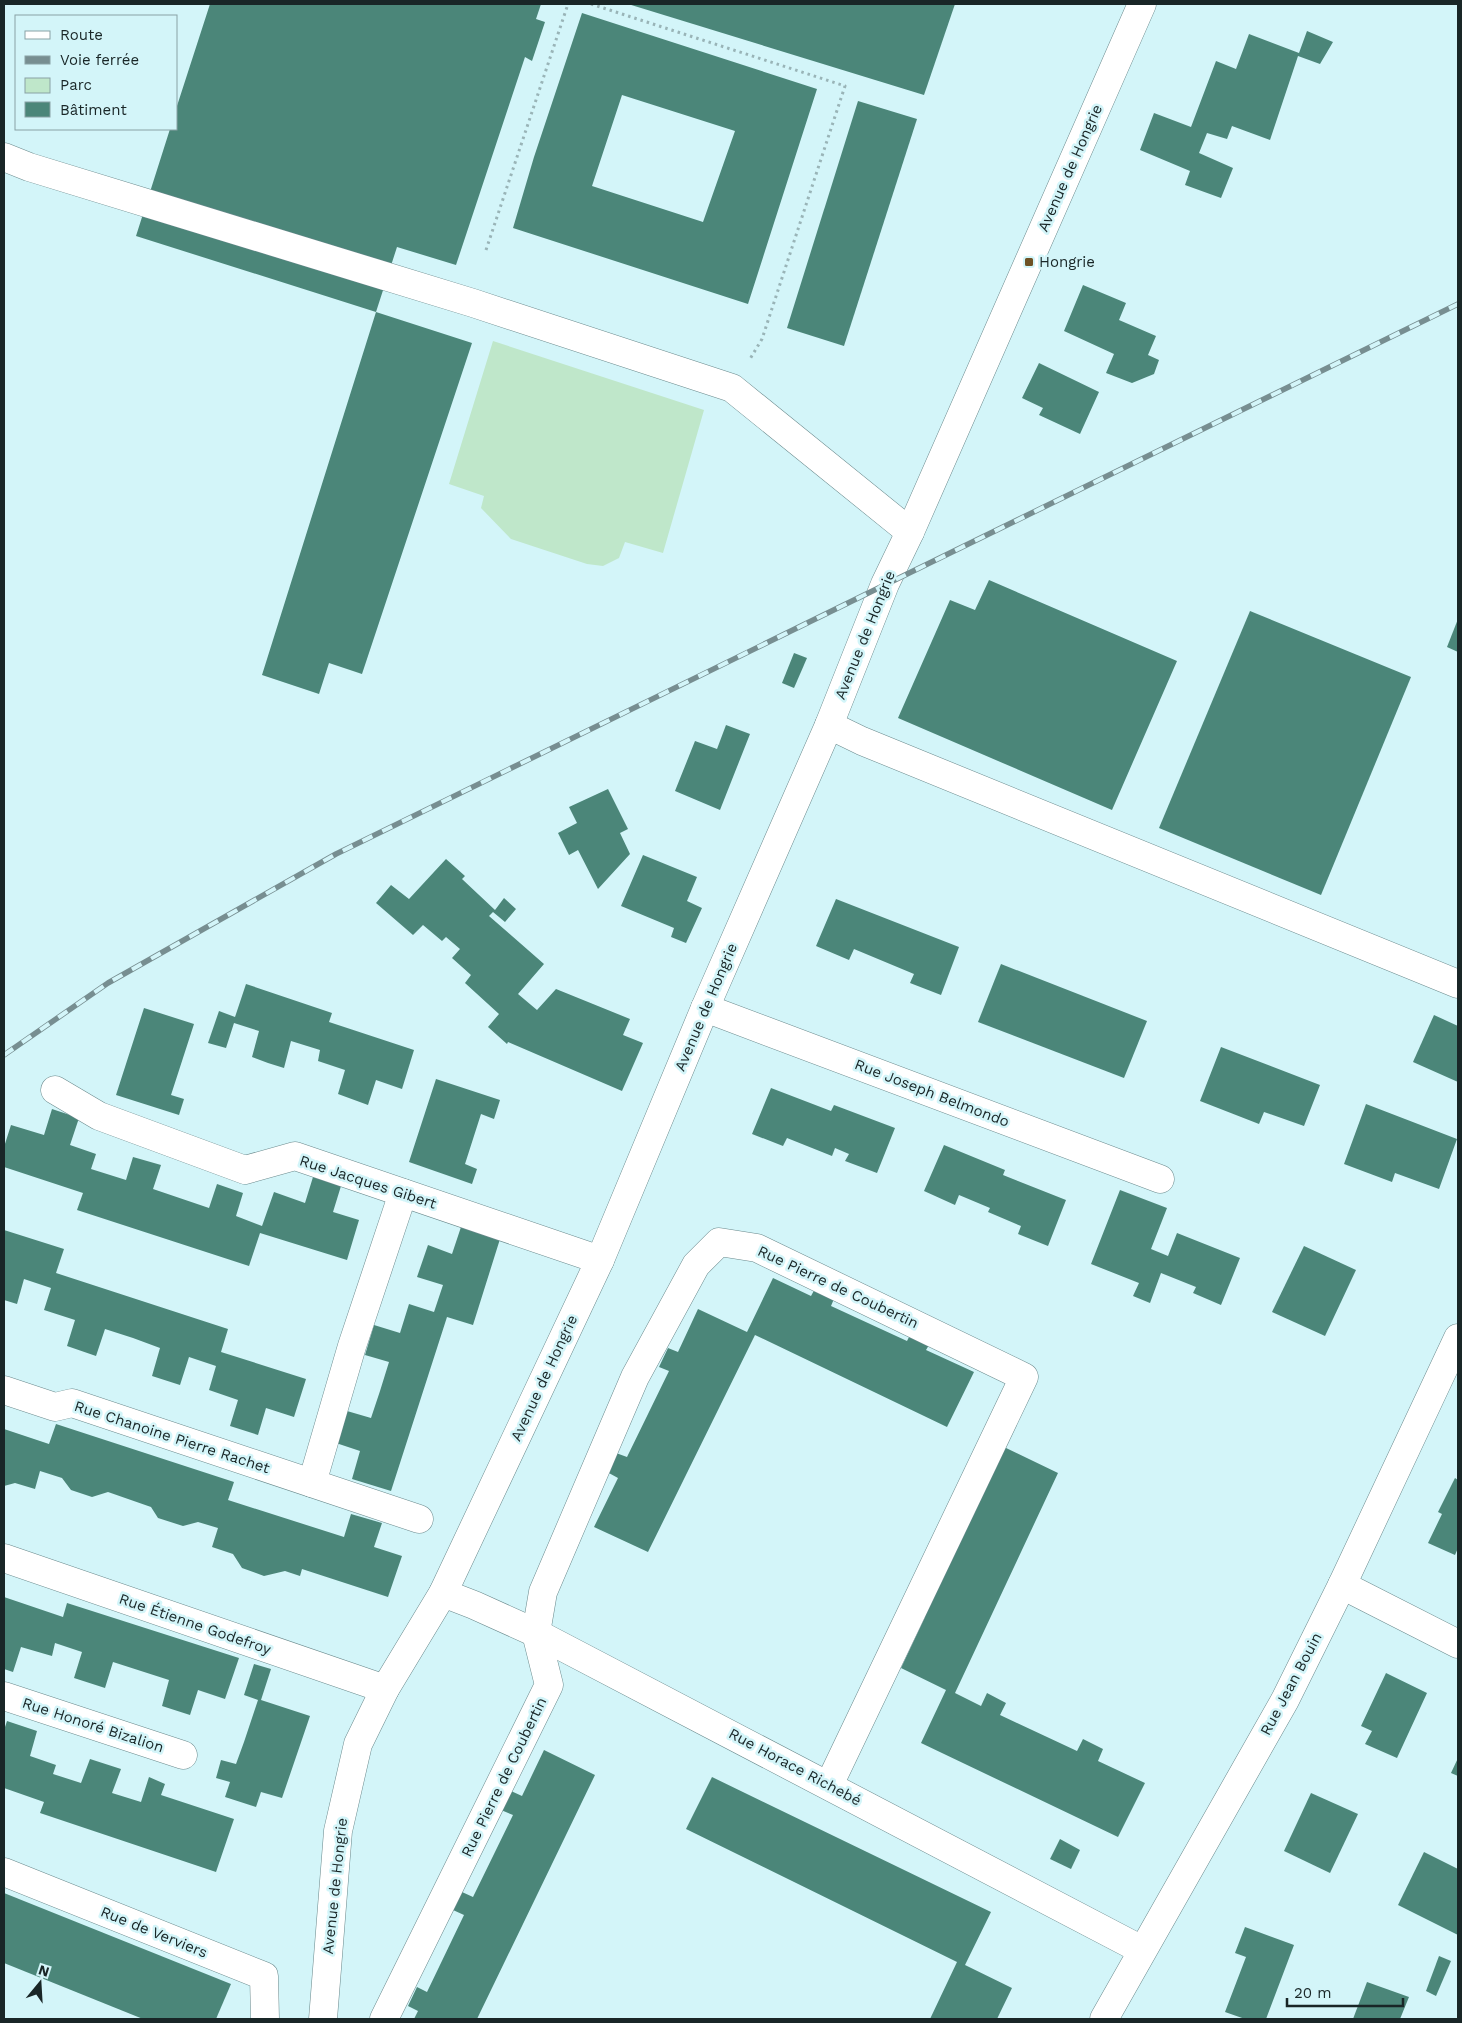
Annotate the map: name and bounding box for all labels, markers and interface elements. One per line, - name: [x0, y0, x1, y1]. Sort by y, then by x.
- legend: [15, 15, 178, 130]
- text: Route: [60, 26, 103, 44]
- text: Voie ferrée: [60, 51, 139, 69]
- text: Parc: [60, 76, 92, 94]
- text: Bâtiment: [60, 101, 127, 119]
- street label: Avenue de Hongrie: [1034, 102, 1106, 234]
- place label: Hongrie: [1039, 253, 1095, 271]
- marker: Hongrie: [1023, 256, 1035, 268]
- street label: Avenue de Hongrie: [831, 568, 899, 702]
- street label: Avenue de Hongrie: [671, 940, 741, 1074]
- street label: Rue Joseph Belmondo: [852, 1055, 1012, 1131]
- street label: Rue Jacques Gibert: [297, 1151, 439, 1213]
- street label: Rue Pierre de Coubertin: [755, 1242, 921, 1332]
- street label: Avenue de Hongrie: [507, 1312, 581, 1444]
- street label: Rue Chanoine Pierre Rachet: [72, 1397, 273, 1477]
- street label: Rue Étienne Godefroy: [117, 1590, 274, 1659]
- street label: Rue Jean Bouin: [1256, 1630, 1326, 1738]
- street label: Rue Honoré Bizalion: [20, 1694, 166, 1756]
- street label: Rue Pierre de Coubertin: [457, 1694, 551, 1860]
- street label: Rue Horace Richebé: [726, 1724, 864, 1810]
- street label: Avenue de Hongrie: [319, 1817, 351, 1955]
- street label: Rue de Verviers: [98, 1902, 210, 1962]
- north arrow: [15, 1958, 65, 2008]
- text: N: [37, 1961, 51, 1980]
- scale bar: [1287, 1976, 1403, 2008]
- text: 20 m: [1294, 1984, 1332, 2002]

